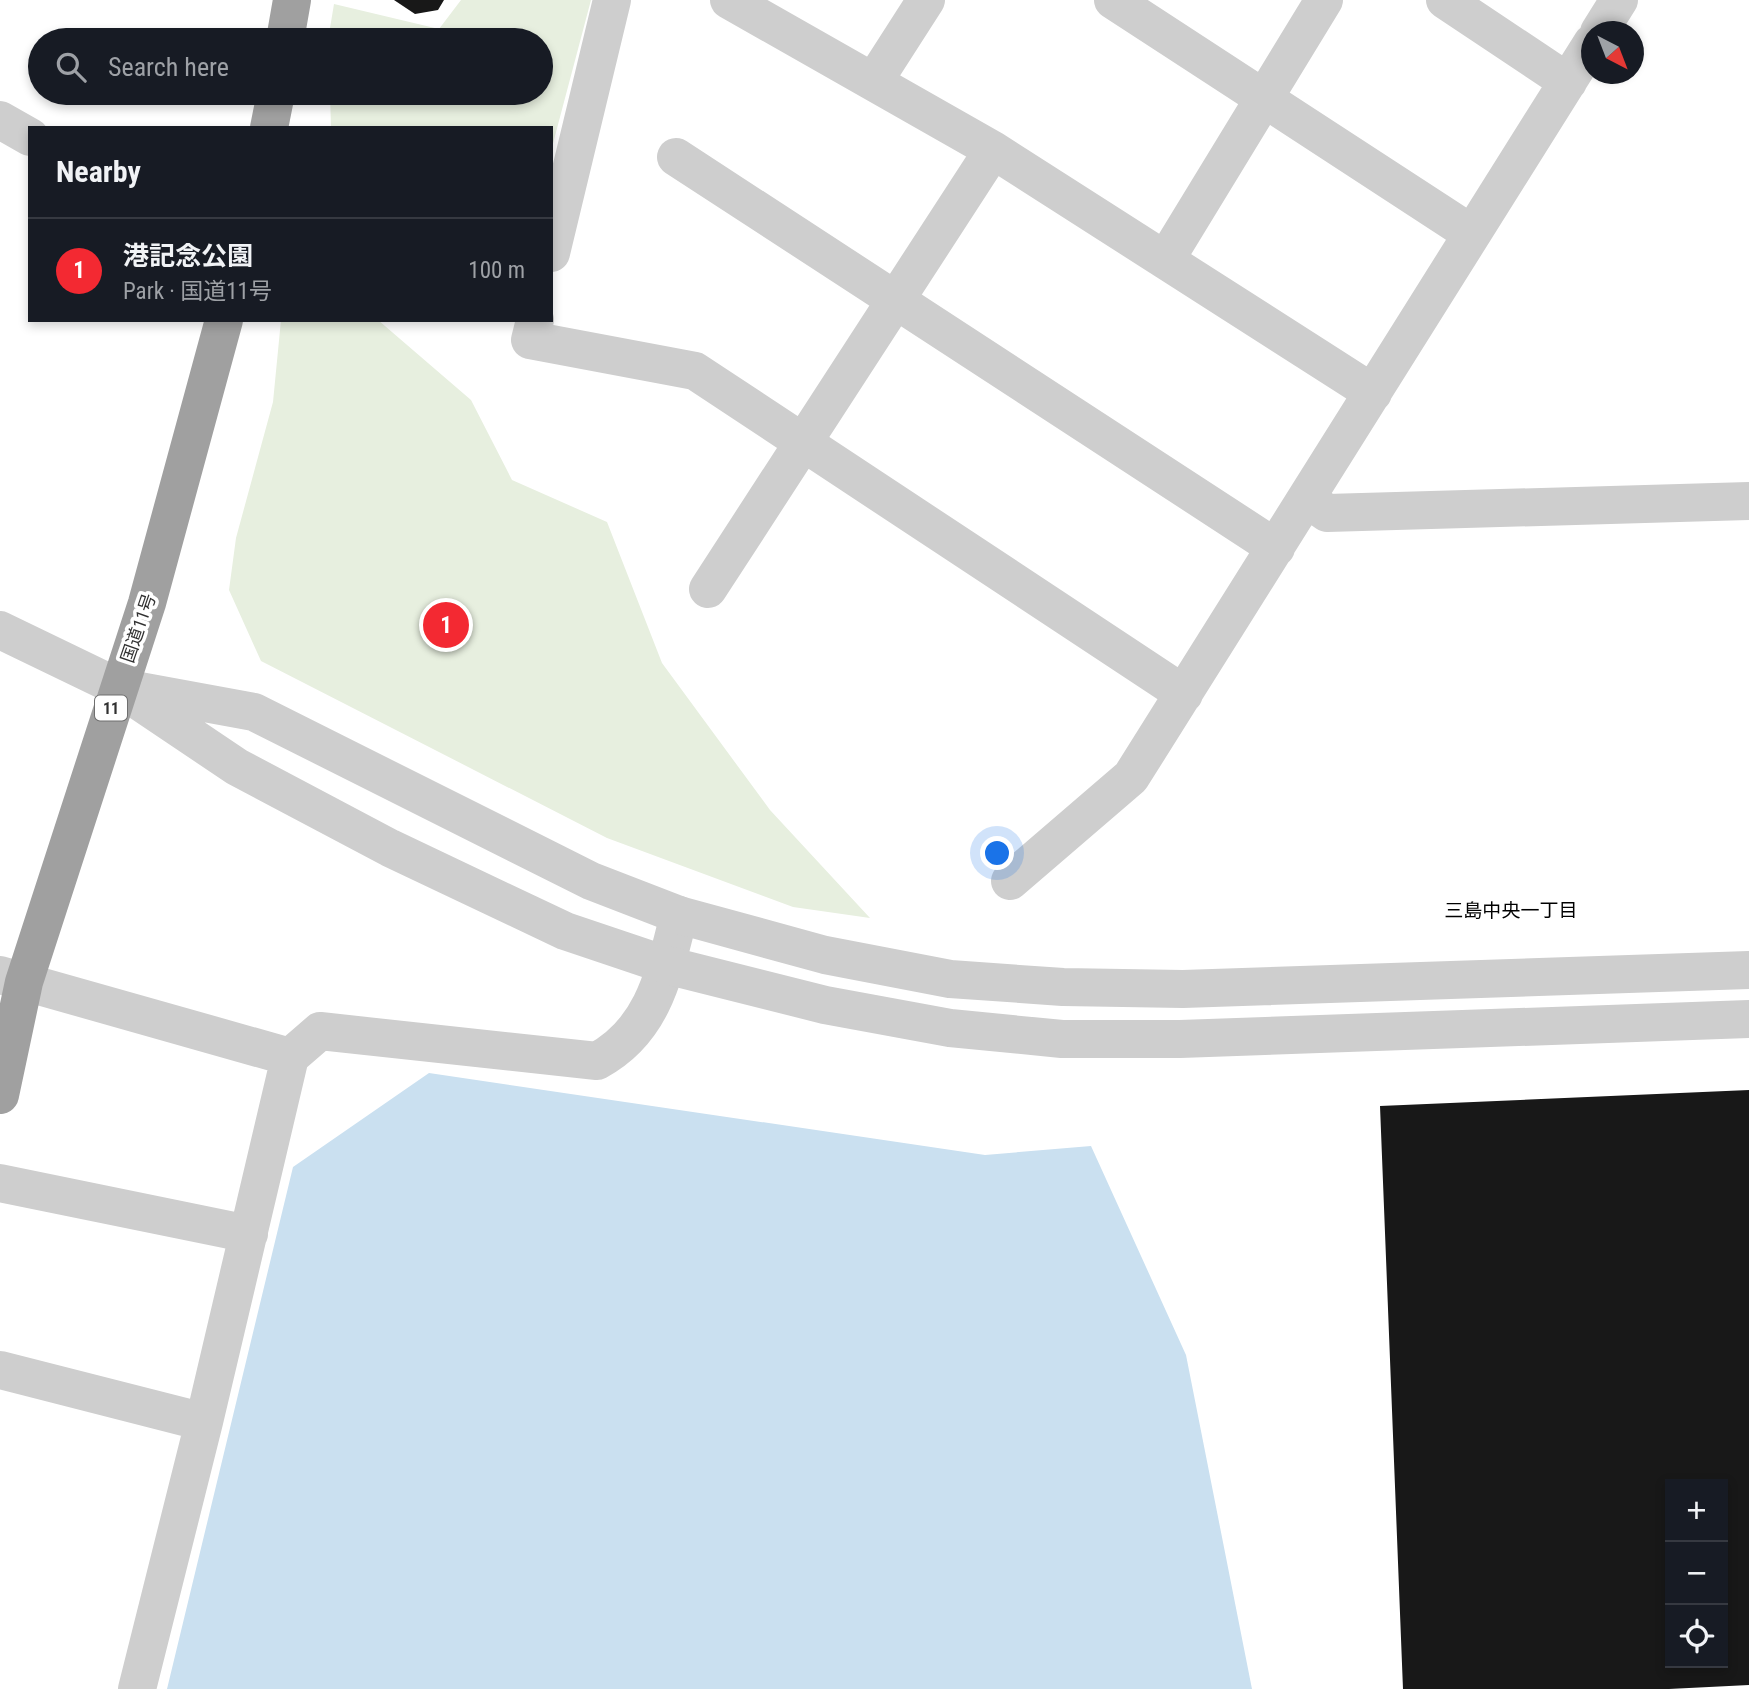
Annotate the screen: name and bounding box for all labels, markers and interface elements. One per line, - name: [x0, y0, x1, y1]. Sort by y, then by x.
- north arrow: [1581, 21, 1644, 84]
- search box: [28, 28, 553, 105]
- icon: search: [52, 48, 90, 86]
- text: Search here: [108, 52, 229, 82]
- text: Nearby: [56, 154, 141, 189]
- text: 港記念公園: [123, 241, 253, 271]
- text: 1: [73, 257, 85, 284]
- text: 100 m: [468, 257, 525, 284]
- text: Park · 国道11号: [123, 278, 272, 305]
- street label: 国道11号: [116, 591, 160, 665]
- pin: 1: [423, 599, 469, 651]
- road number: 11: [95, 695, 127, 720]
- your location: [980, 836, 1014, 870]
- district label: 三島中央一丁目: [1444, 899, 1578, 922]
- map controls: [1665, 1479, 1728, 1668]
- button: +: [1665, 1479, 1728, 1542]
- button: −: [1665, 1542, 1728, 1605]
- button: locate: [1665, 1605, 1728, 1668]

